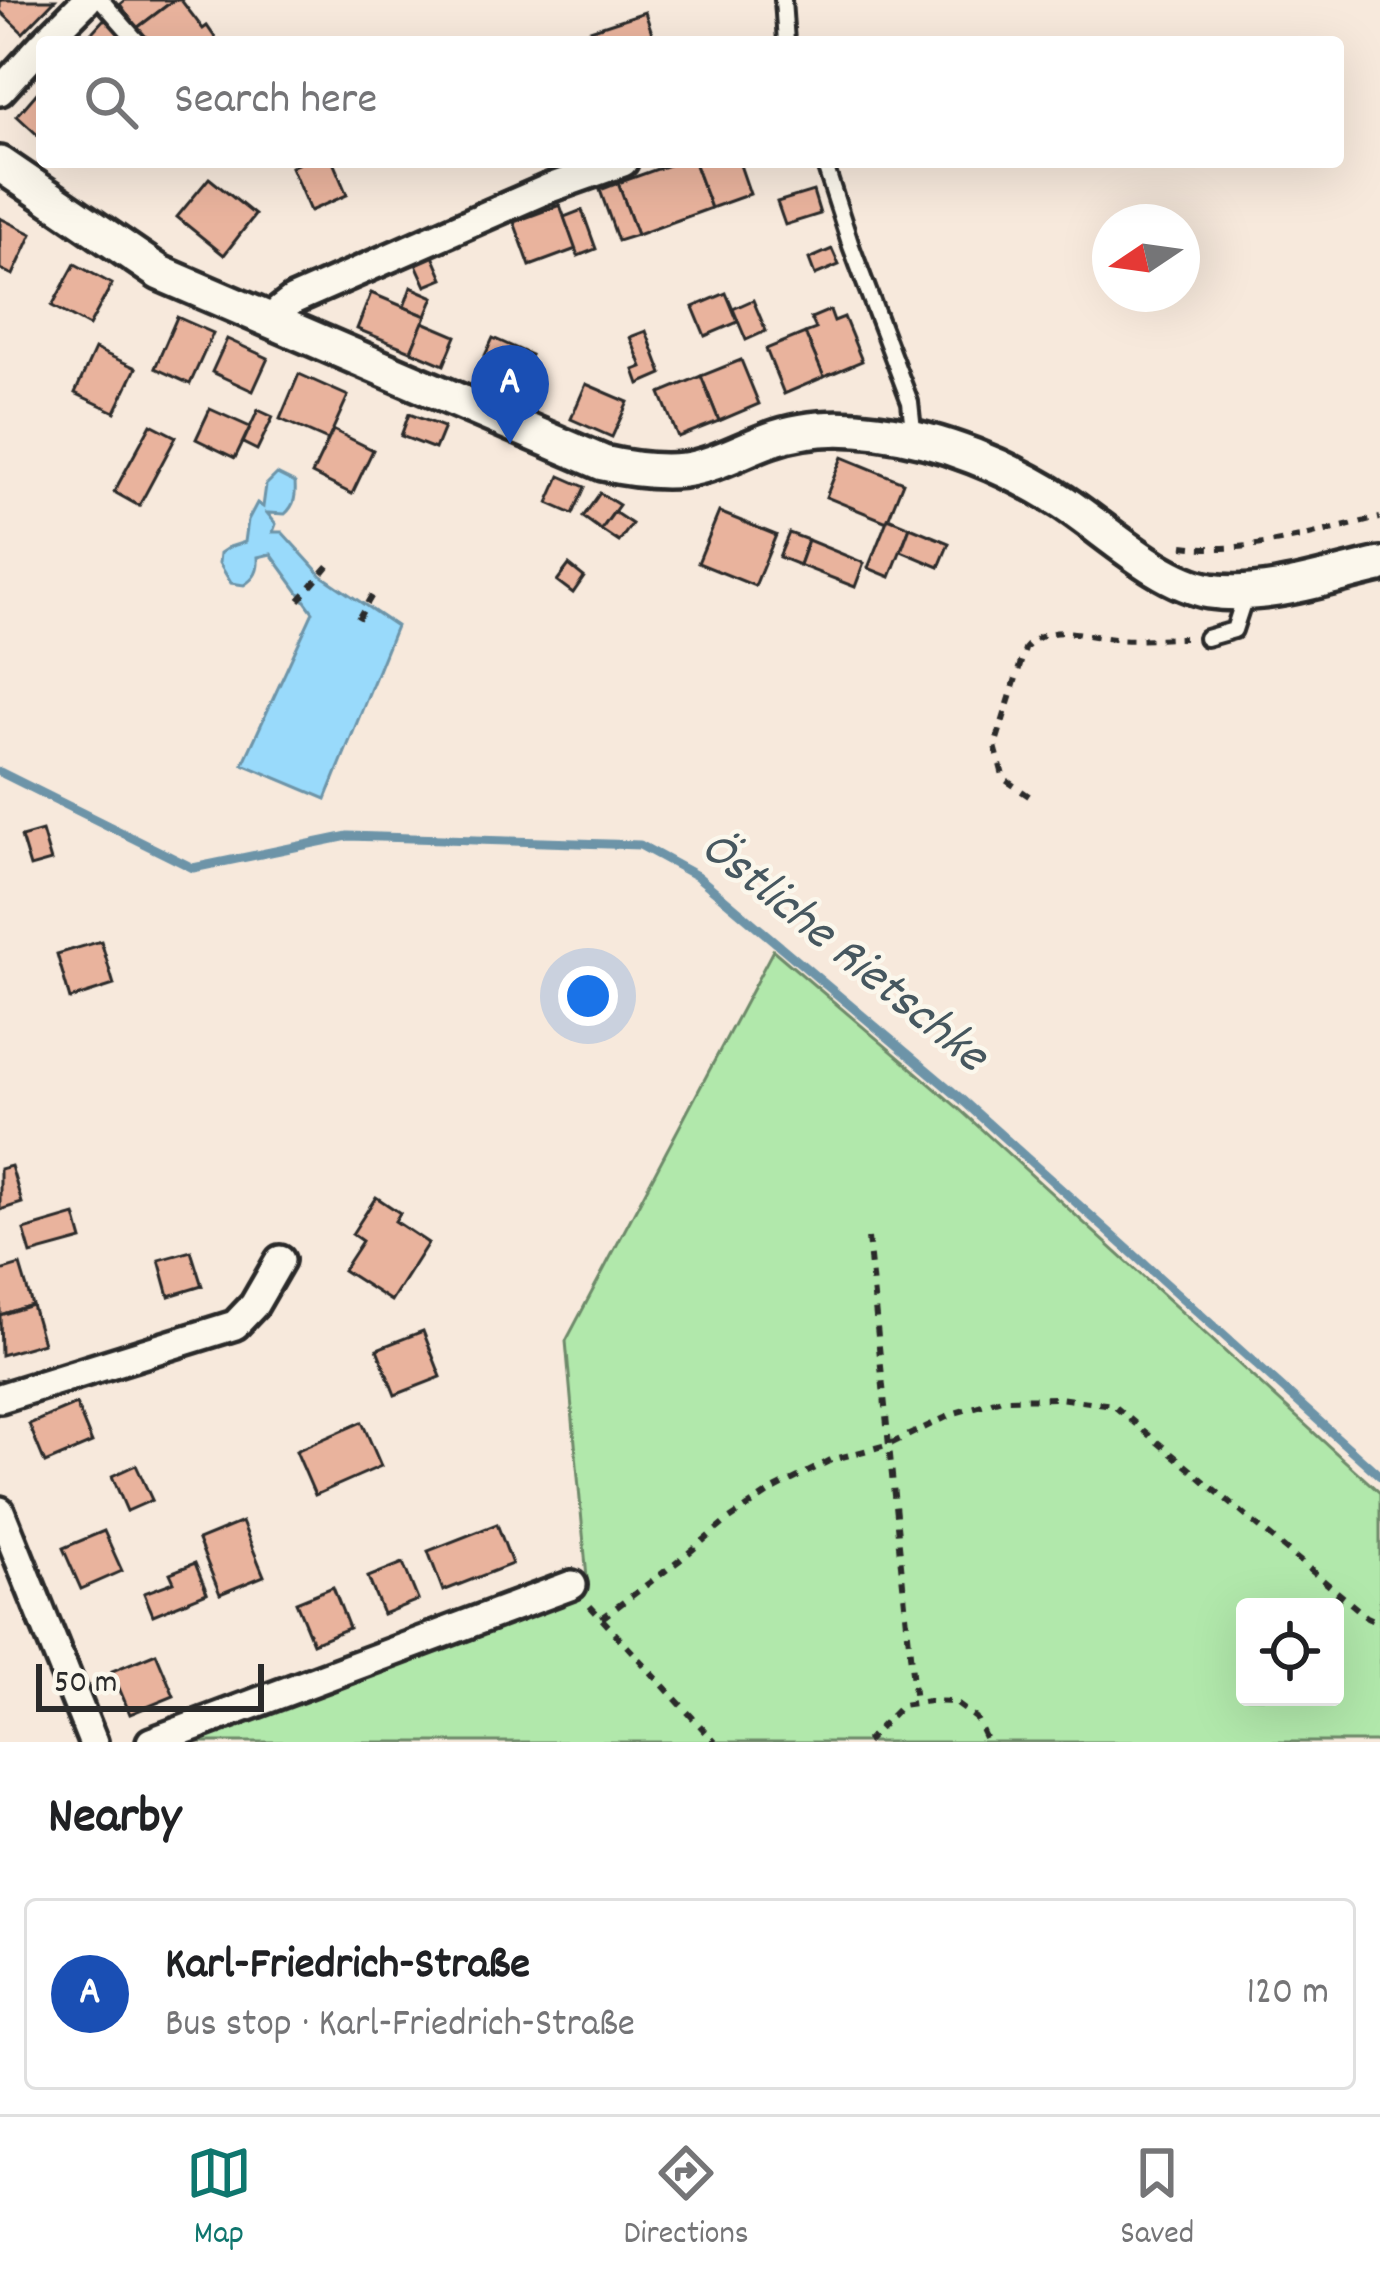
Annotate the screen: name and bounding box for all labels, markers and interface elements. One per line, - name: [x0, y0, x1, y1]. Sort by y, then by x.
- search box: [36, 36, 1344, 168]
- icon: search: [78, 69, 144, 135]
- text: Search here: [174, 70, 377, 134]
- north arrow: [1092, 204, 1200, 312]
- pin: A: [471, 345, 549, 444]
- water label: Östliche Rietschke: [683, 815, 1003, 1094]
- your location: [558, 966, 618, 1026]
- map controls: [1236, 1598, 1344, 1706]
- button: locate: [1236, 1598, 1344, 1706]
- scale bar: [36, 1658, 264, 1711]
- text: 50 m: [54, 1661, 118, 1708]
- text: Nearby: [48, 1784, 181, 1856]
- text: Karl-Friedrich-Straße: [165, 1935, 530, 1999]
- text: A: [79, 1967, 101, 2022]
- text: 120 m: [1246, 1967, 1329, 2022]
- text: Bus stop · Karl-Friedrich-Straße: [165, 1999, 635, 2054]
- tab: Map: [186, 2140, 252, 2259]
- tab: Directions: [624, 2140, 749, 2259]
- tab: Saved: [1120, 2140, 1194, 2259]

